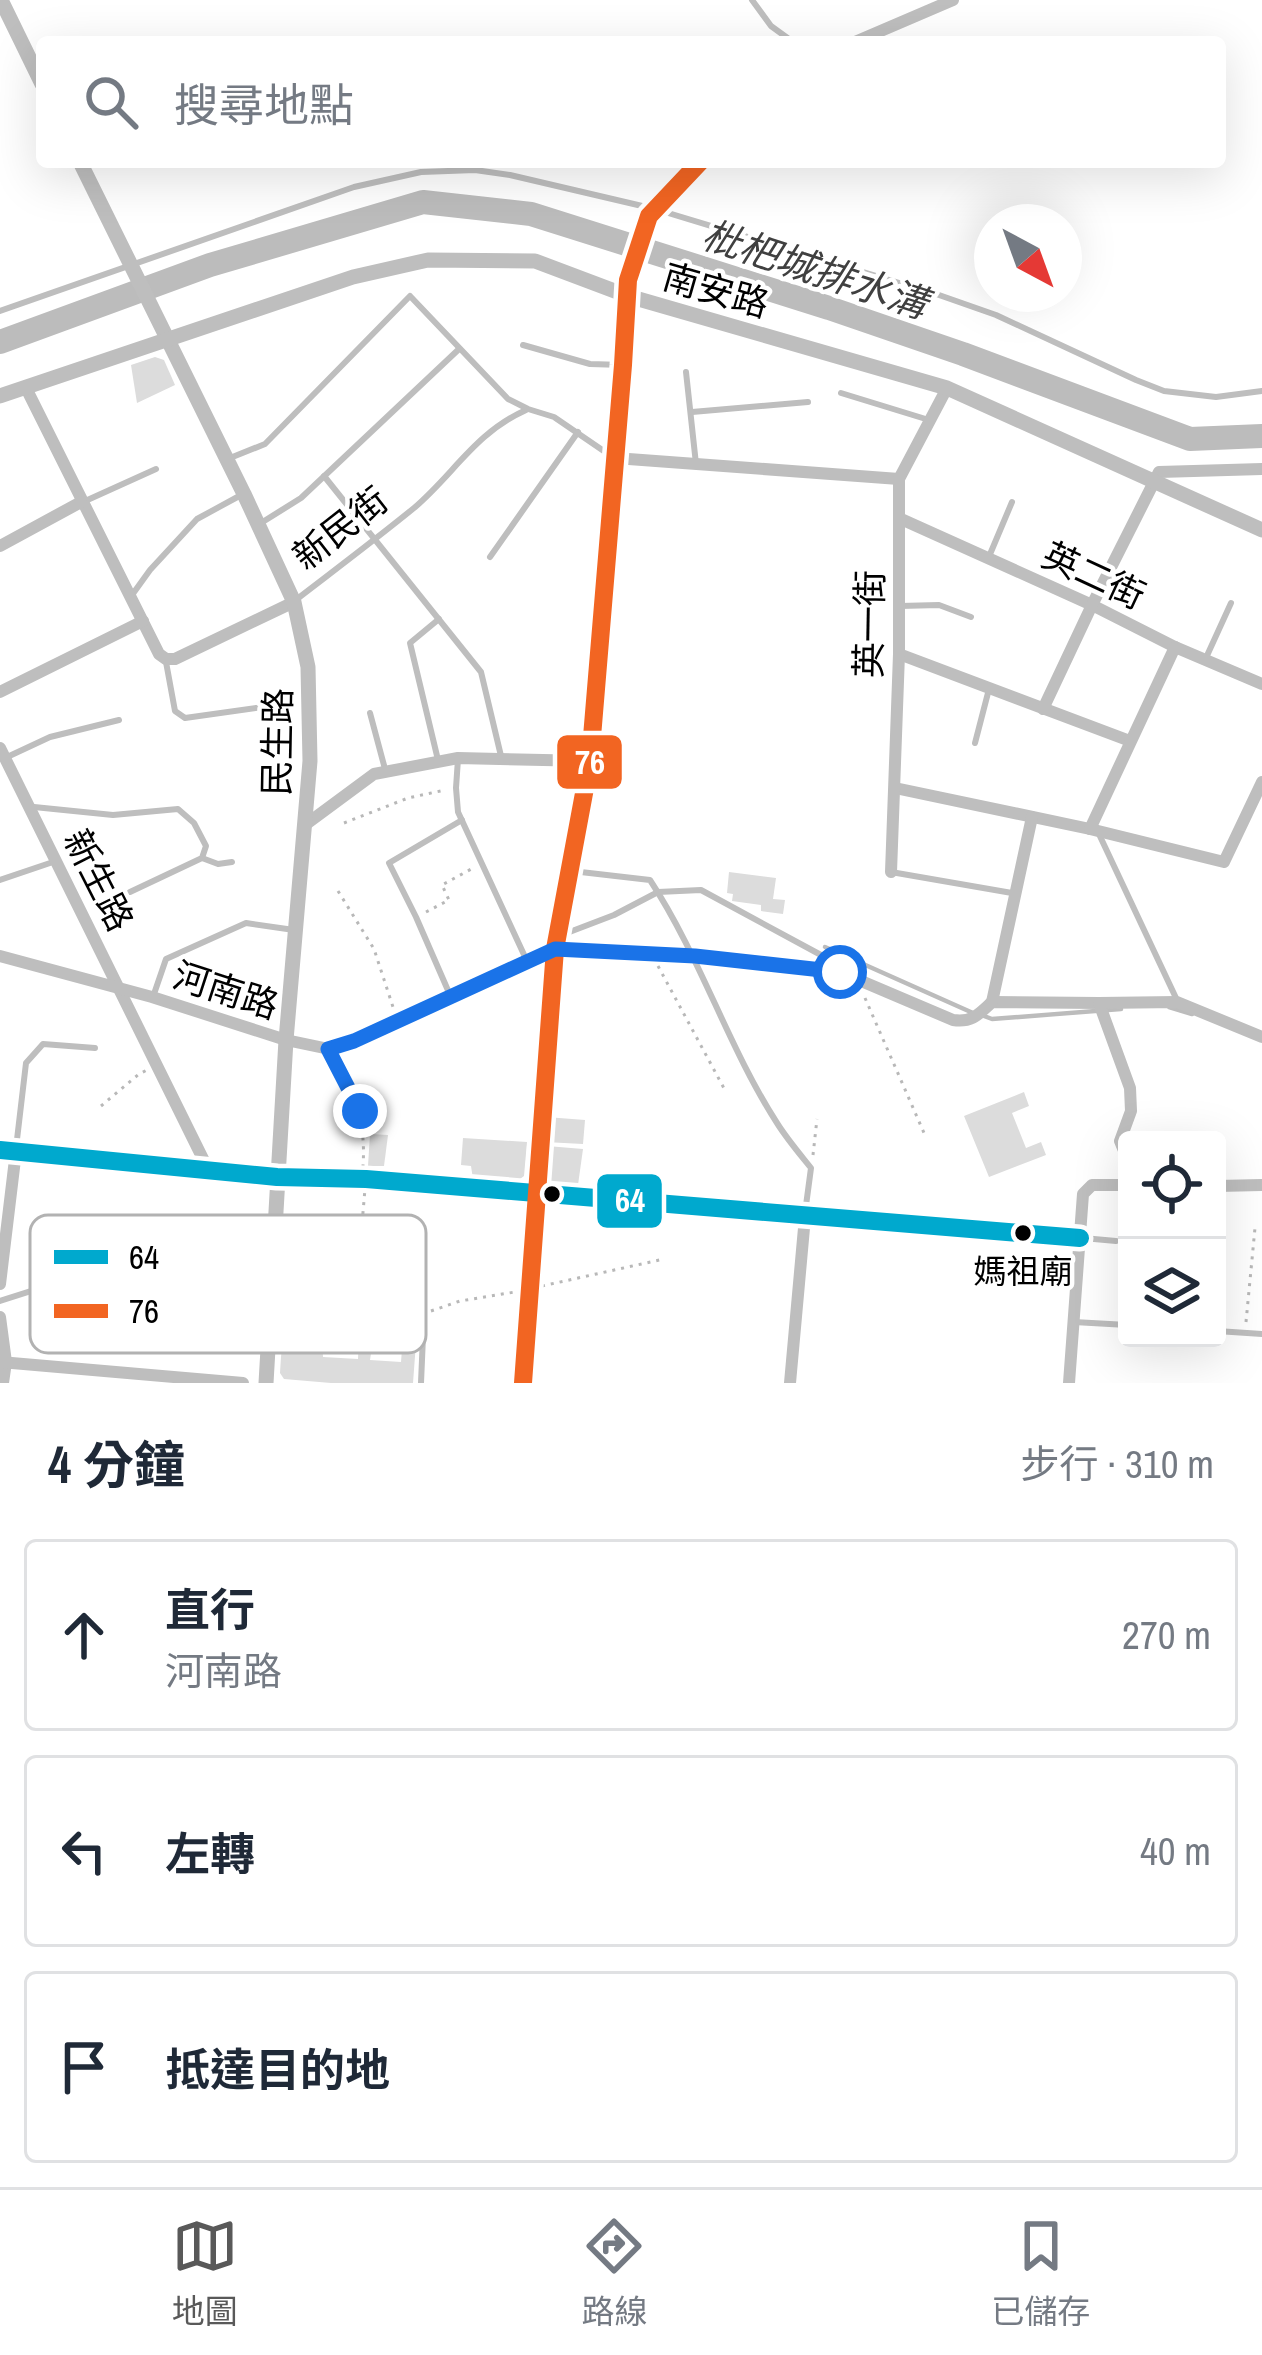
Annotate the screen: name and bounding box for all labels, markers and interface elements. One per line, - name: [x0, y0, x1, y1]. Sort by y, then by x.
- search box: [36, 36, 1226, 168]
- icon: search: [78, 69, 144, 135]
- text: 搜尋地點: [174, 74, 354, 135]
- north arrow: [974, 204, 1082, 312]
- water label: 枇杷城排水溝: [696, 208, 939, 331]
- street label: 南安路: [657, 252, 775, 328]
- street label: 新民街: [283, 476, 397, 580]
- street label: 英二街: [1035, 530, 1153, 620]
- street label: 英一街: [844, 570, 894, 678]
- street label: 民生路: [252, 688, 302, 796]
- line badge: 76: [555, 733, 624, 791]
- text: 76: [575, 740, 605, 784]
- street label: 新生路: [53, 821, 145, 939]
- route start: [813, 945, 867, 999]
- street label: 河南路: [167, 950, 285, 1030]
- route end: [333, 1084, 387, 1138]
- map controls: [1118, 1131, 1226, 1347]
- button: locate: [1118, 1131, 1226, 1239]
- line badge: 64: [595, 1172, 664, 1230]
- text: 64: [615, 1178, 645, 1222]
- unlabelled marker: [541, 1183, 563, 1205]
- legend: [30, 1215, 426, 1353]
- marker: 媽祖廟: [1012, 1222, 1034, 1244]
- text: 64: [129, 1235, 159, 1279]
- button: layers: [1118, 1239, 1226, 1347]
- place label: 媽祖廟: [974, 1249, 1073, 1293]
- text: 76: [129, 1289, 159, 1333]
- text: 4 分鐘: [48, 1430, 185, 1499]
- text: 步行 · 310 m: [1020, 1438, 1214, 1490]
- text: 直行: [165, 1579, 255, 1640]
- icon: ahead: [51, 1602, 117, 1668]
- text: 270 m: [1122, 1609, 1211, 1661]
- text: 河南路: [165, 1645, 282, 1697]
- icon: left: [51, 1818, 117, 1884]
- text: 左轉: [165, 1823, 255, 1884]
- text: 40 m: [1140, 1825, 1211, 1877]
- icon: arrive: [51, 2034, 117, 2100]
- text: 抵達目的地: [165, 2039, 390, 2100]
- tab: 地圖: [172, 2213, 238, 2333]
- tab: 路線: [581, 2213, 647, 2333]
- tab: 已儲存: [991, 2213, 1090, 2333]

